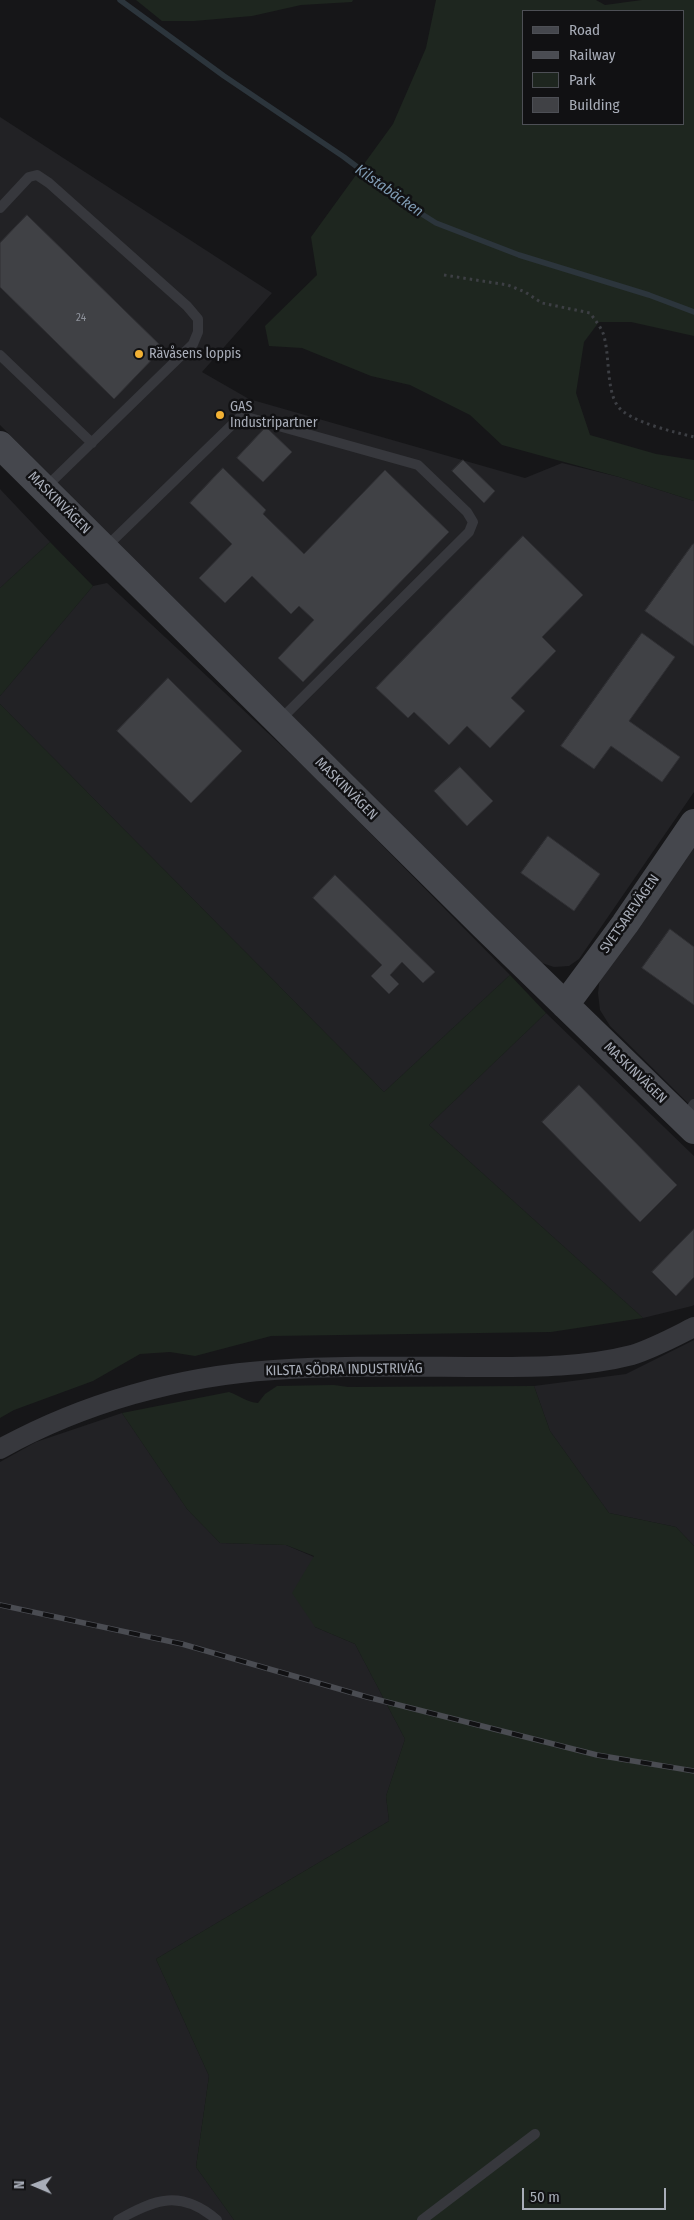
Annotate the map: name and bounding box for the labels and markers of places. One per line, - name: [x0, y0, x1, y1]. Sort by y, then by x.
- place label: Rävåsens loppis: [149, 346, 241, 362]
- marker: Rävåsens loppis: [133, 348, 145, 360]
- place label: GAS Industripartner: [230, 399, 318, 432]
- marker: GAS Industripartner: [214, 409, 226, 421]

